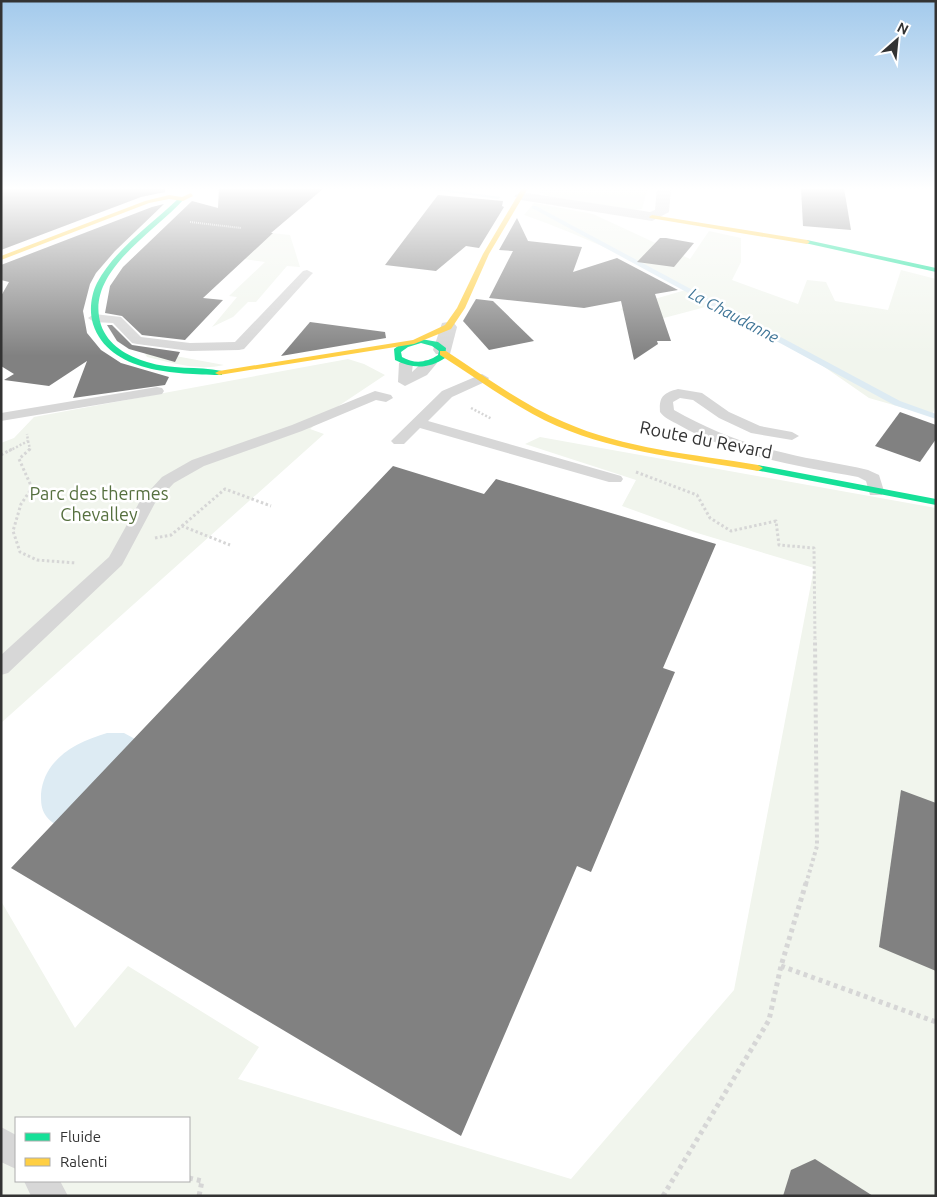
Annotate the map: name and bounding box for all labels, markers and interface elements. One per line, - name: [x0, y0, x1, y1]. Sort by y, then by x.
- north arrow: [872, 15, 922, 65]
- text: N: [895, 19, 911, 38]
- water label: La Chaudanne: [686, 284, 782, 346]
- street label: Route du Revard: [638, 416, 774, 462]
- park label: Parc des thermes Chevalley: [30, 483, 169, 524]
- legend: [15, 1117, 190, 1182]
- text: Fluide: [60, 1128, 101, 1145]
- text: Ralenti: [60, 1153, 107, 1170]

